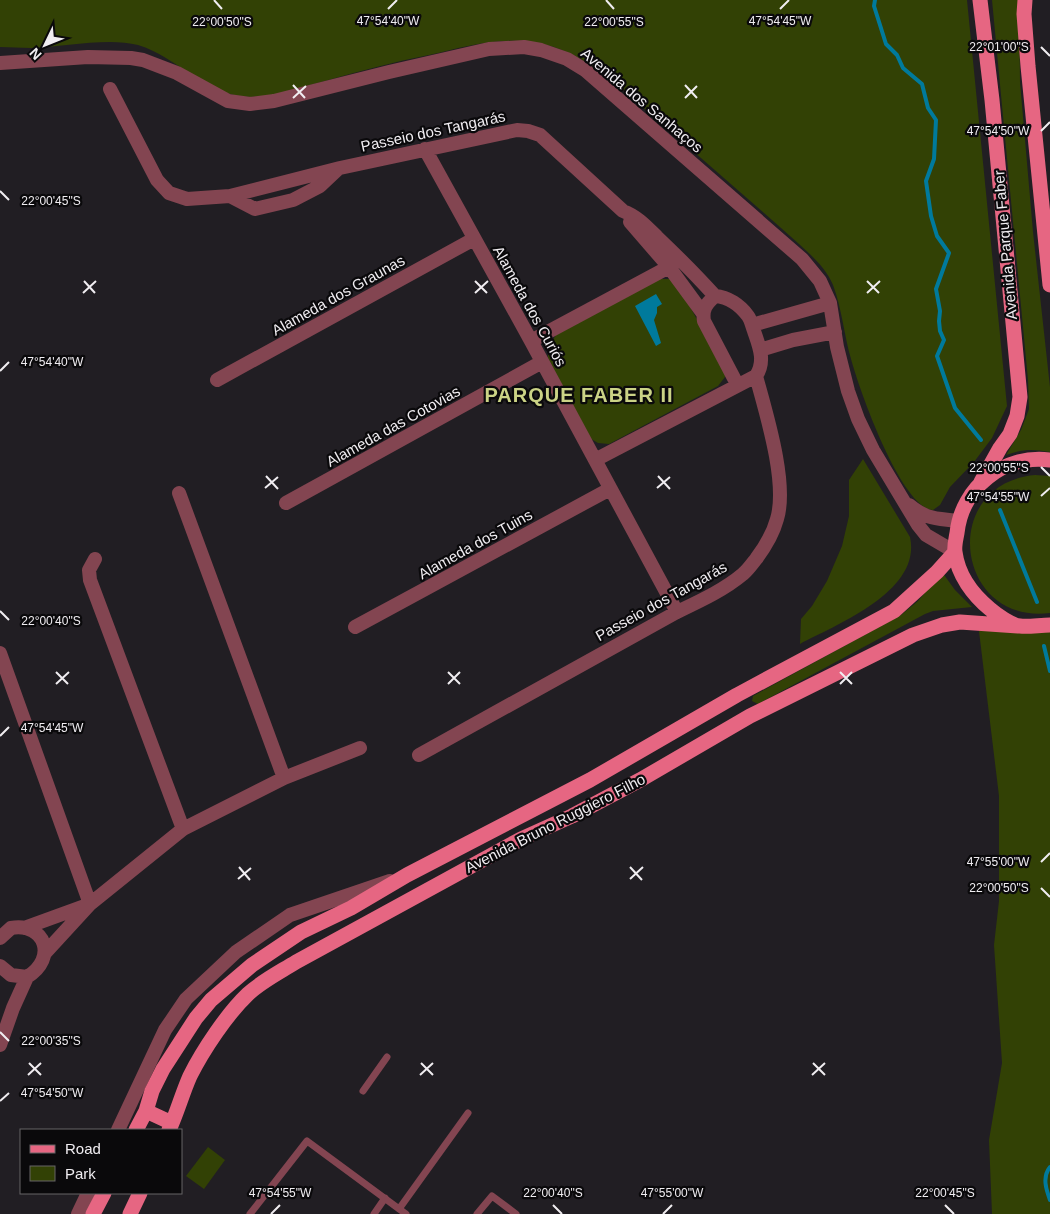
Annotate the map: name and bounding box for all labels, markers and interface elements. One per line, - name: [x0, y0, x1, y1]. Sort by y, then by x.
- text: 47°54'40"W: [357, 14, 420, 28]
- text: 47°54'45"W: [749, 14, 812, 28]
- text: 22°00'50"S: [192, 15, 252, 29]
- text: 22°00'55"S: [584, 15, 644, 29]
- north arrow: [20, 20, 70, 70]
- text: 22°01'00"S: [969, 40, 1029, 54]
- street label: Avenida dos Sanhaços: [578, 44, 706, 156]
- text: N: [26, 45, 45, 63]
- street label: Passeio dos Tangarás: [359, 107, 507, 155]
- text: 47°54'50"W: [967, 124, 1030, 138]
- street label: Avenida Parque Faber: [990, 170, 1020, 320]
- text: 22°00'45"S: [21, 194, 81, 208]
- street label: Alameda dos Curiós: [490, 243, 570, 369]
- street label: Alameda dos Graunas: [269, 251, 407, 339]
- text: 47°54'40"W: [21, 355, 84, 369]
- street label: Alameda das Cotovias: [323, 382, 463, 470]
- district label: PARQUE FABER II: [484, 384, 674, 406]
- text: 22°00'55"S: [969, 461, 1029, 475]
- text: 47°54'55"W: [967, 490, 1030, 504]
- street label: Alameda dos Tuins: [415, 506, 535, 582]
- street label: Passeio dos Tangarás: [592, 558, 730, 644]
- text: 22°00'40"S: [21, 614, 81, 628]
- text: 47°54'45"W: [21, 721, 84, 735]
- street label: Avenida Bruno Ruggiero Filho: [462, 770, 648, 876]
- text: 47°55'00"W: [967, 855, 1030, 869]
- text: 22°00'50"S: [969, 881, 1029, 895]
- text: 22°00'35"S: [21, 1034, 81, 1048]
- text: 47°54'50"W: [21, 1086, 84, 1100]
- legend: [20, 1129, 182, 1194]
- text: Road: [65, 1140, 101, 1157]
- text: Park: [65, 1165, 96, 1182]
- text: 47°54'55"W: [249, 1186, 312, 1200]
- text: 22°00'40"S: [523, 1186, 583, 1200]
- text: 47°55'00"W: [641, 1186, 704, 1200]
- text: 22°00'45"S: [915, 1186, 975, 1200]

